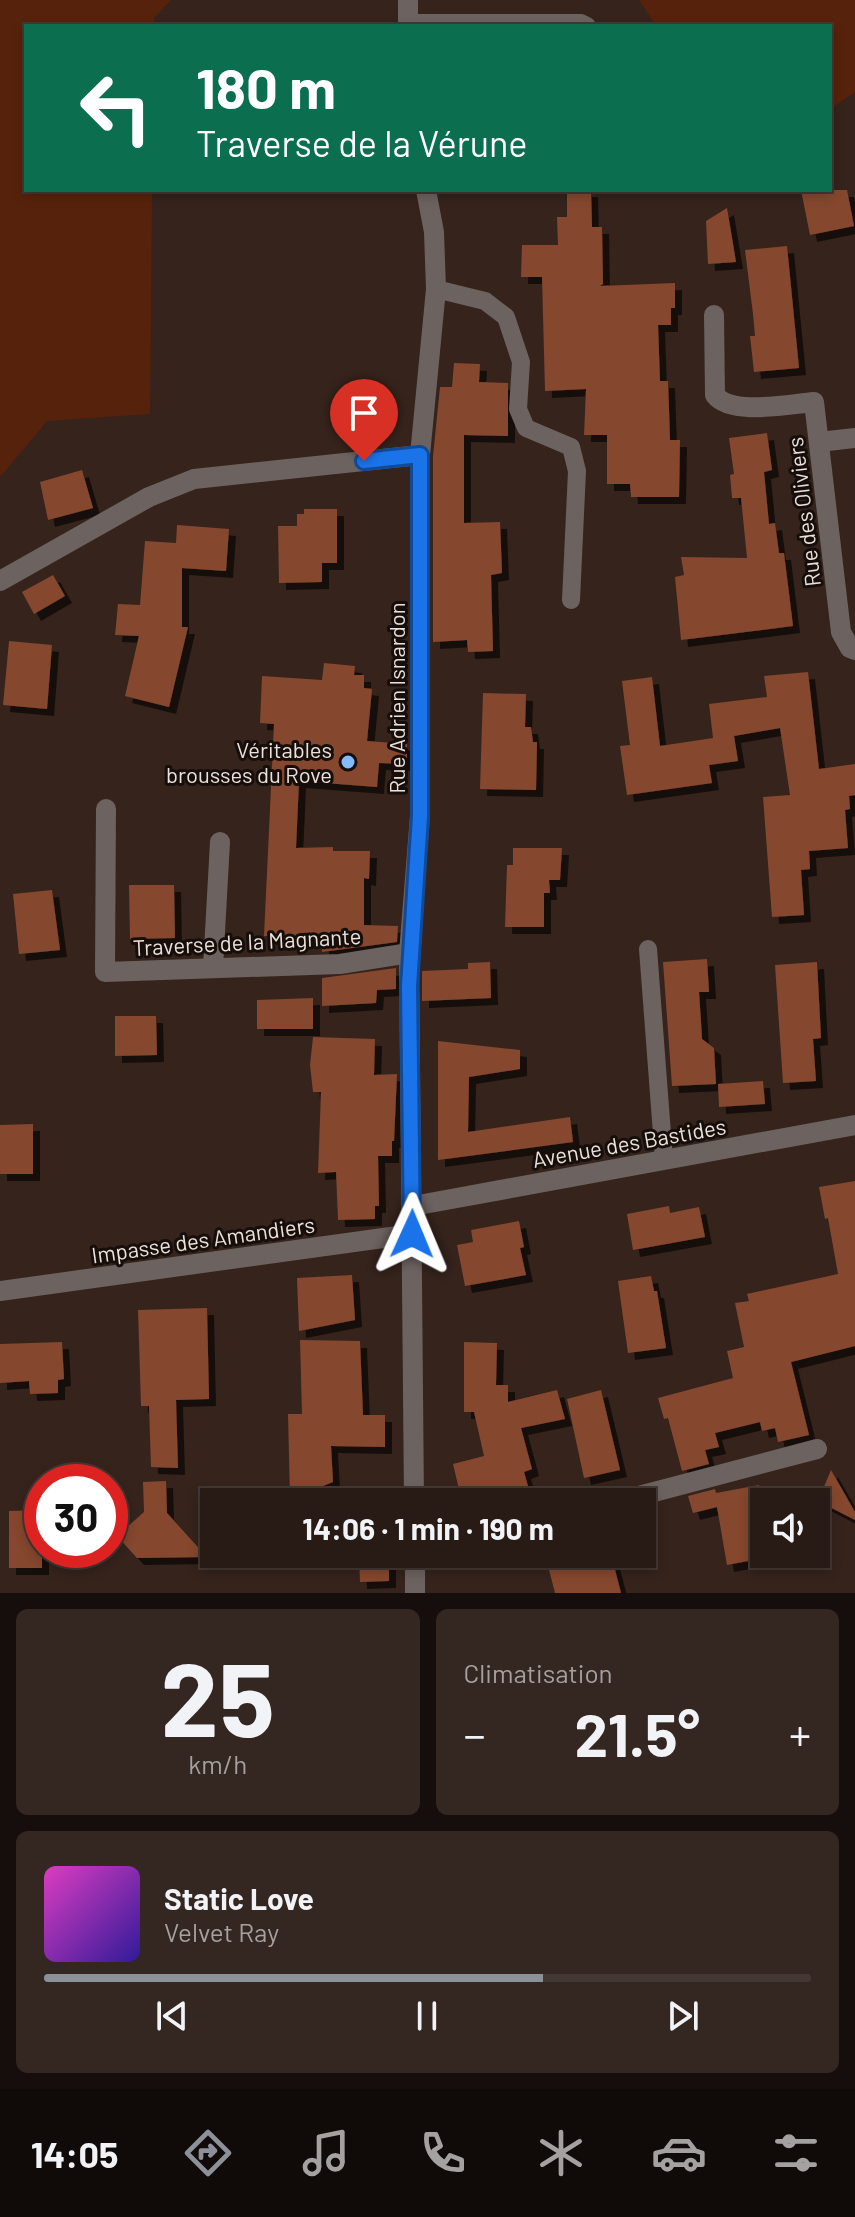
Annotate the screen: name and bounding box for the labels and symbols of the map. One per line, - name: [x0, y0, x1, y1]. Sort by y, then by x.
- pin: [330, 379, 398, 461]
- street label: Rue des Oliviers: [781, 436, 825, 588]
- street label: Rue Adrien Isnardon: [383, 602, 409, 794]
- place label: Véritables brousses du Rove: [166, 736, 332, 787]
- marker: Véritables brousses du Rove: [339, 753, 357, 771]
- street label: Traverse de la Magnante: [132, 922, 362, 960]
- street label: Avenue des Bastides: [530, 1112, 728, 1172]
- position arrow: [370, 1192, 454, 1276]
- street label: Impasse des Amandiers: [90, 1210, 316, 1268]
- speed limit sign: 30: [24, 1464, 128, 1568]

